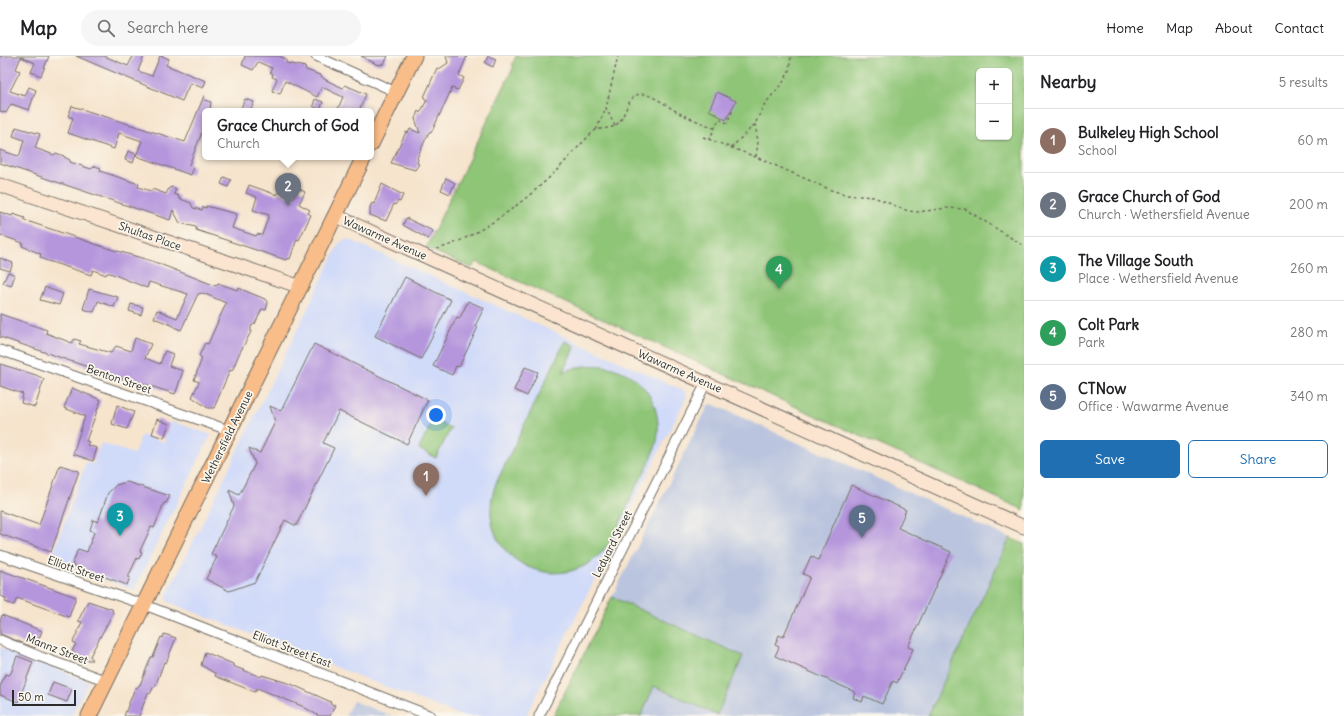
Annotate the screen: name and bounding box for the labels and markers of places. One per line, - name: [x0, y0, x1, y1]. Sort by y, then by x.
- pin: 2: [275, 173, 301, 206]
- pin: 4: [766, 256, 792, 289]
- pin: 1: [413, 463, 439, 496]
- pin: 3: [107, 503, 133, 536]
- pin: 5: [849, 505, 875, 538]

